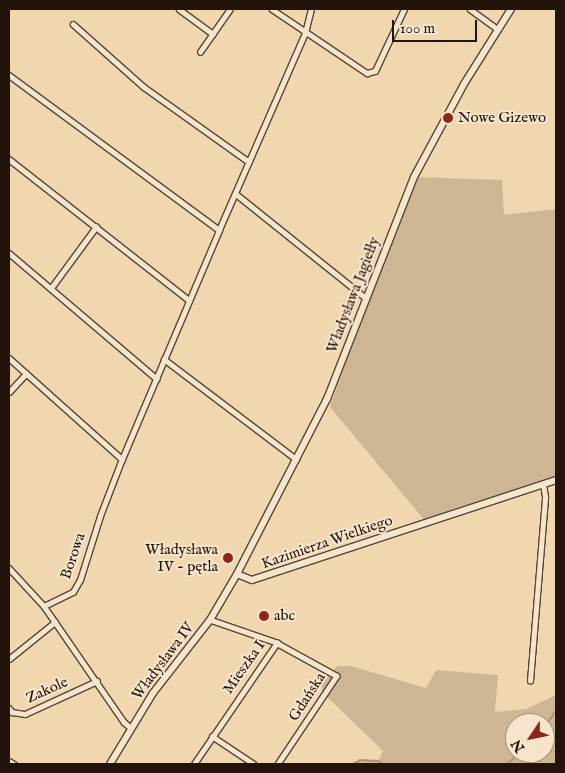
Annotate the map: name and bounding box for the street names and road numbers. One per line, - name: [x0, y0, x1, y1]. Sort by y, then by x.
- street label: Władysława Jagiełły: [323, 234, 383, 356]
- street label: Kazimierza Wielkiego: [259, 511, 395, 573]
- street label: Borowa: [57, 531, 89, 581]
- street label: Władysława IV: [128, 619, 198, 703]
- street label: Mieszka I: [219, 637, 269, 697]
- street label: Gdańska: [285, 669, 329, 725]
- street label: Zakole: [23, 673, 71, 707]

